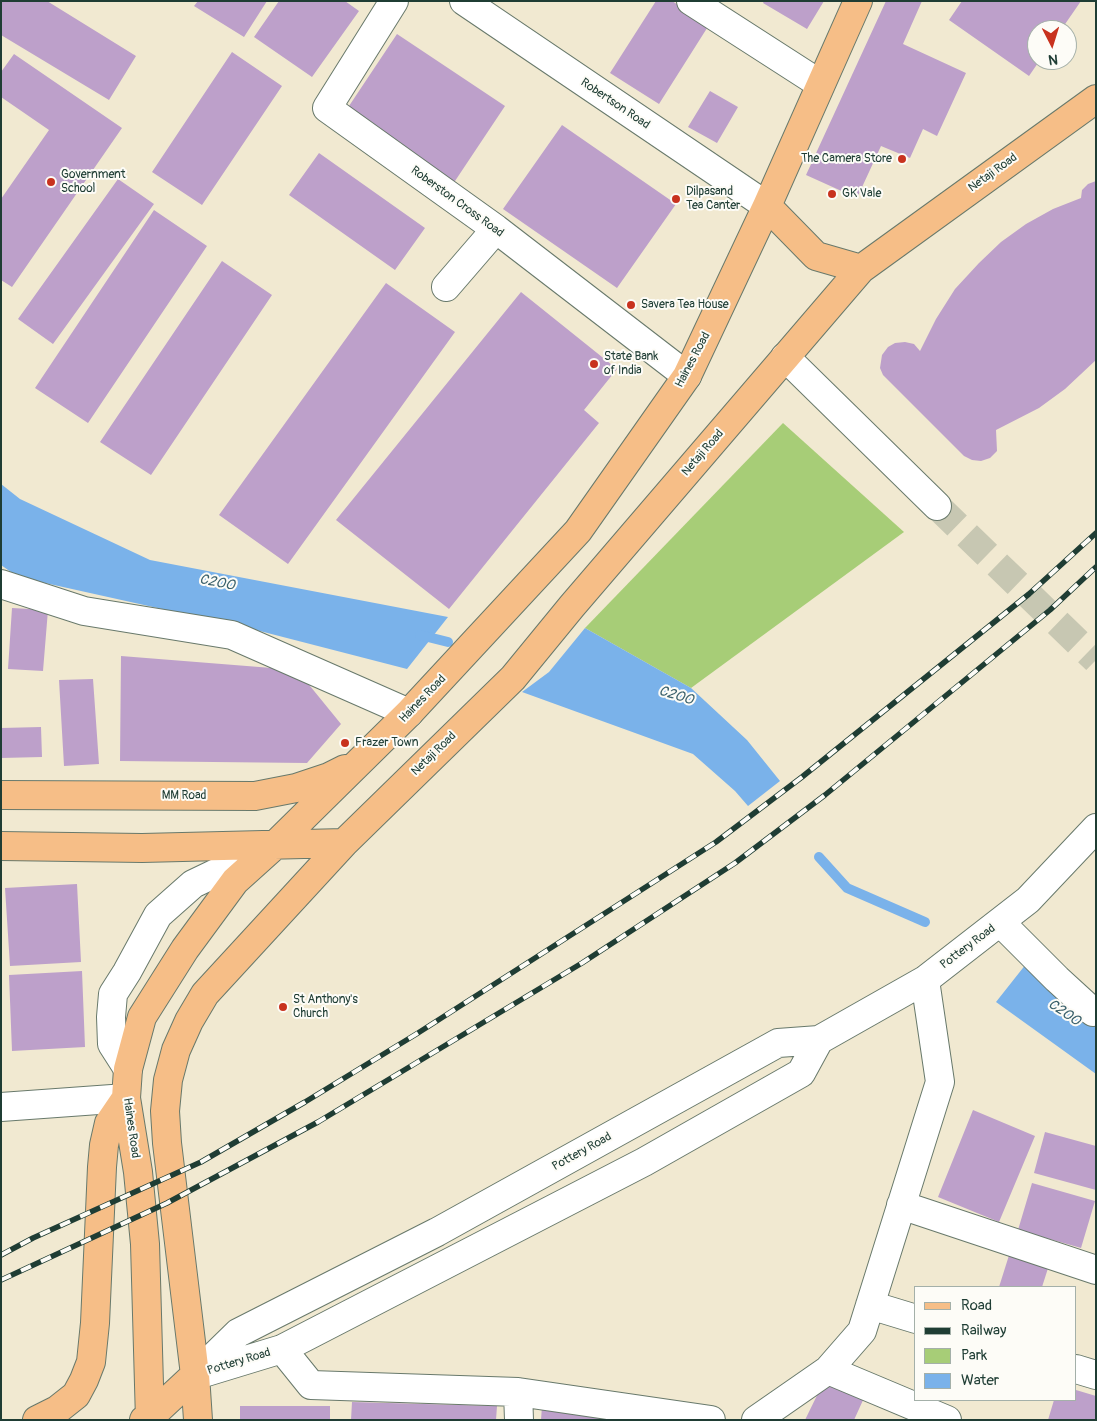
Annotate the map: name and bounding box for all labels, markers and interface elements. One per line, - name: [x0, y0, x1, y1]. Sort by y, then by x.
- north arrow: [1027, 20, 1077, 70]
- text: N: [1048, 51, 1059, 68]
- street label: Robertson Road: [578, 76, 652, 132]
- street label: Netaji Road: [966, 150, 1020, 196]
- place label: The Camera Store: [801, 152, 892, 166]
- marker: The Camera Store: [896, 153, 908, 165]
- street label: Roberston Cross Road: [408, 163, 506, 241]
- place label: Government School: [61, 168, 126, 196]
- marker: Government School: [45, 176, 57, 188]
- place label: Dilpasand Tea Canter: [686, 185, 740, 213]
- place label: GK Vale: [842, 187, 881, 201]
- marker: GK Vale: [826, 188, 838, 200]
- marker: Dilpasand Tea Canter: [670, 193, 682, 205]
- place label: Savera Tea House: [641, 298, 729, 312]
- marker: Savera Tea House: [625, 299, 637, 311]
- street label: Haines Road: [672, 330, 714, 390]
- place label: State Bank of India: [604, 350, 658, 378]
- marker: State Bank of India: [588, 358, 600, 370]
- street label: Netaji Road: [679, 427, 727, 479]
- water label: C200: [198, 571, 236, 595]
- street label: Haines Road: [397, 672, 449, 726]
- water label: C200: [657, 683, 695, 709]
- street label: Netaji Road: [409, 729, 459, 779]
- place label: Frazer Town: [355, 736, 418, 750]
- marker: Frazer Town: [339, 737, 351, 749]
- street label: MM Road: [162, 789, 206, 803]
- street label: Pottery Road: [938, 922, 998, 972]
- place label: St Anthony's Church: [293, 993, 358, 1021]
- water label: C200: [1045, 996, 1083, 1030]
- marker: St Anthony's Church: [277, 1001, 289, 1013]
- street label: Haines Road: [120, 1097, 142, 1159]
- street label: Pottery Road: [550, 1130, 614, 1174]
- legend: [914, 1286, 1077, 1401]
- text: Road: [961, 1296, 992, 1315]
- text: Railway: [961, 1321, 1006, 1340]
- street label: Pottery Road: [206, 1346, 272, 1378]
- text: Park: [961, 1346, 987, 1365]
- text: Water: [961, 1371, 999, 1390]

